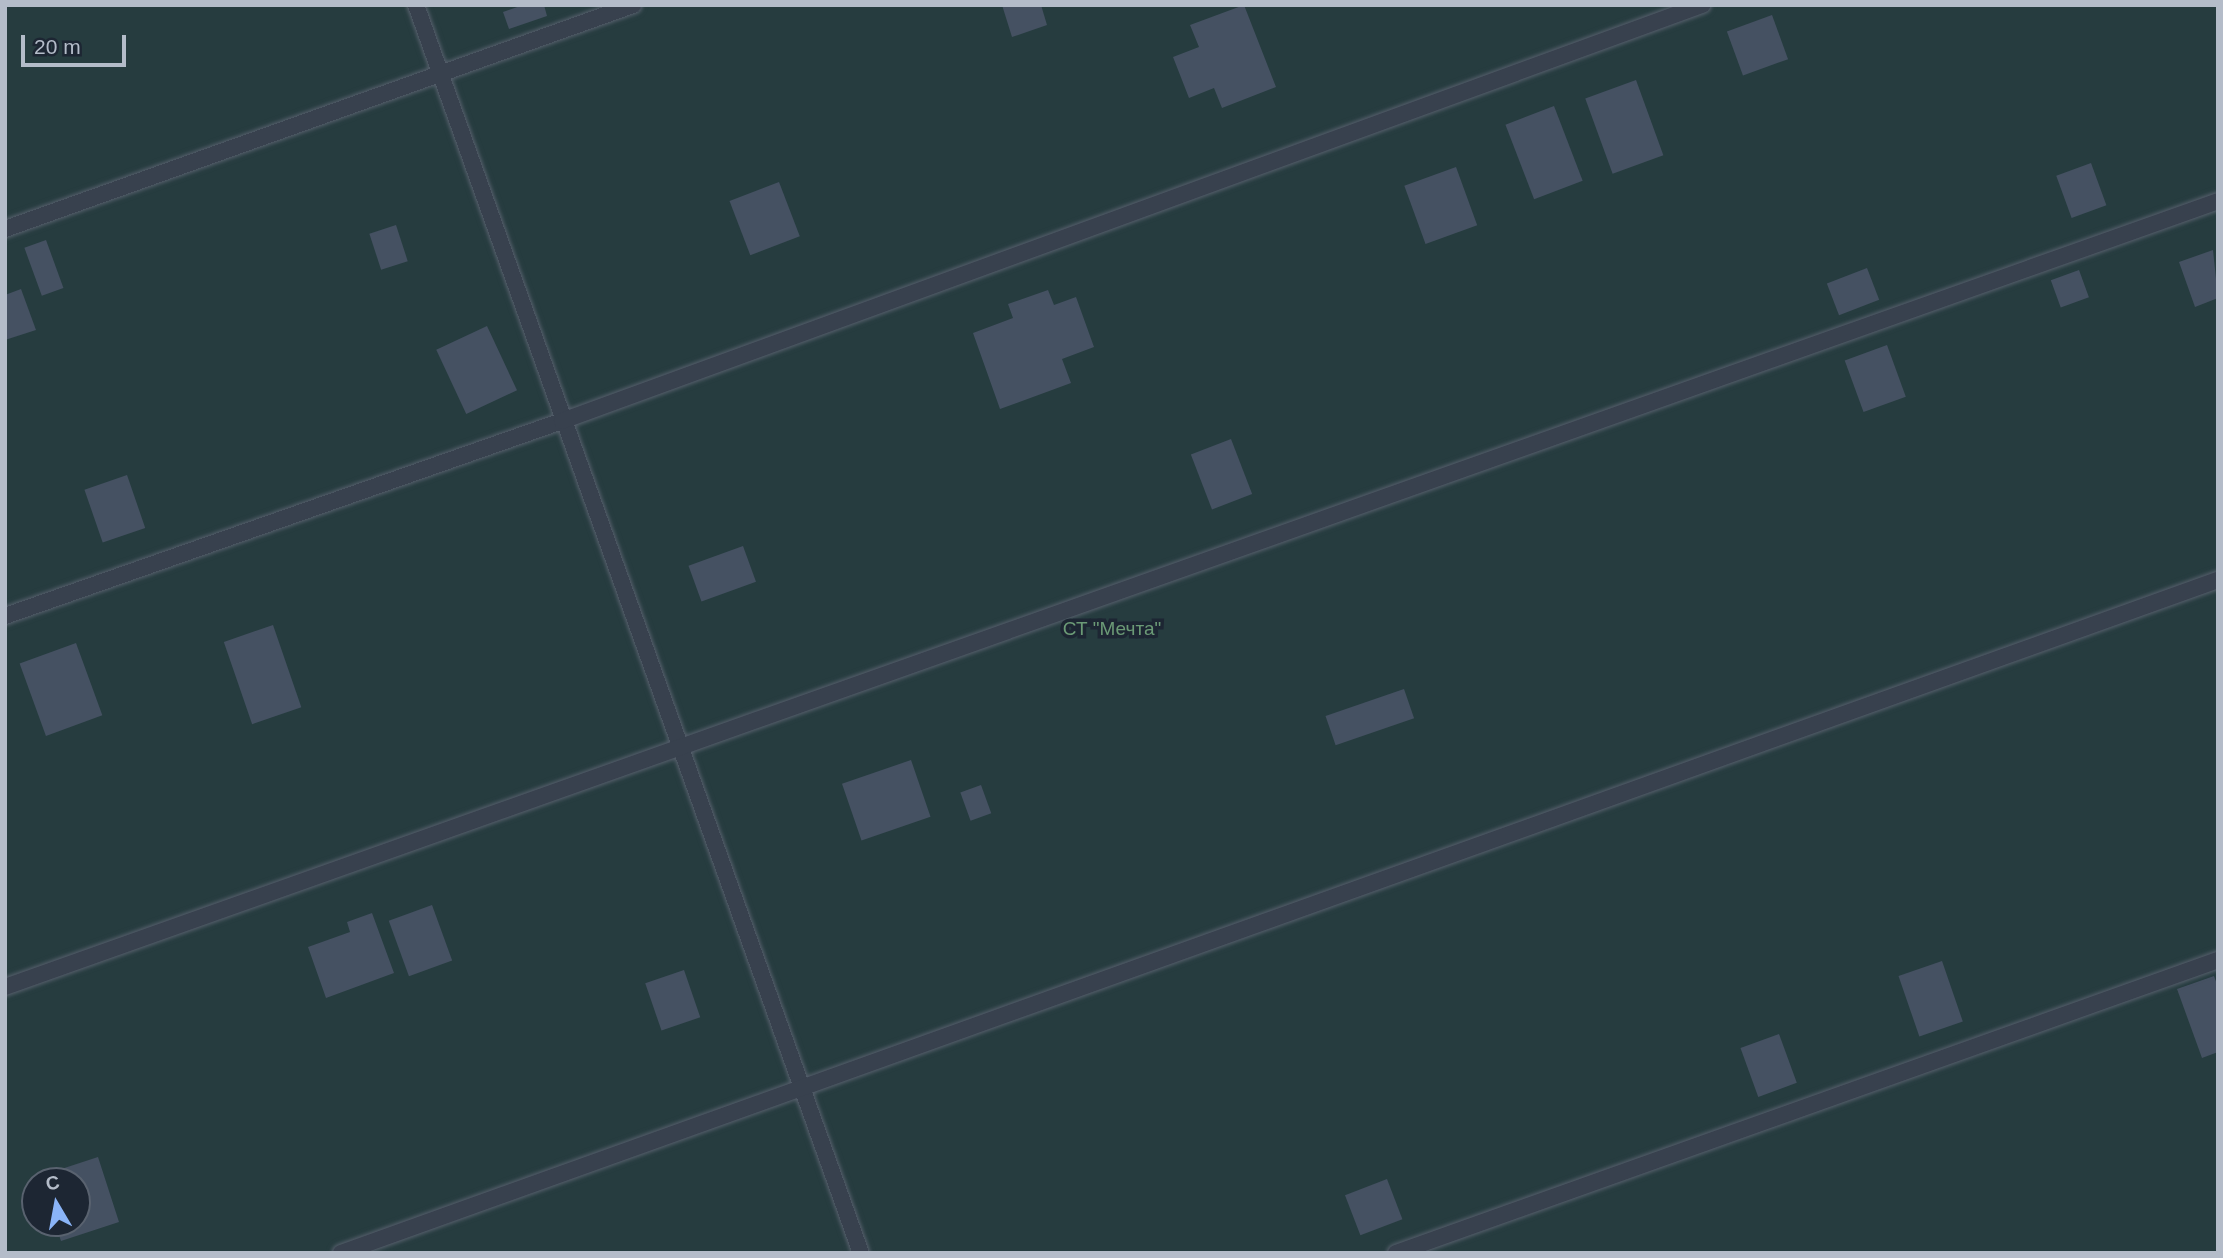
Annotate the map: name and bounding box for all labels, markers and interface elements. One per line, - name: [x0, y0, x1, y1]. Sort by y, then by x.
- scale bar: [24, 21, 130, 65]
- text: 20 m: [34, 35, 81, 58]
- park label: СТ "Мечта": [1063, 618, 1161, 640]
- north arrow: [21, 1167, 91, 1237]
- text: С: [44, 1171, 61, 1194]

